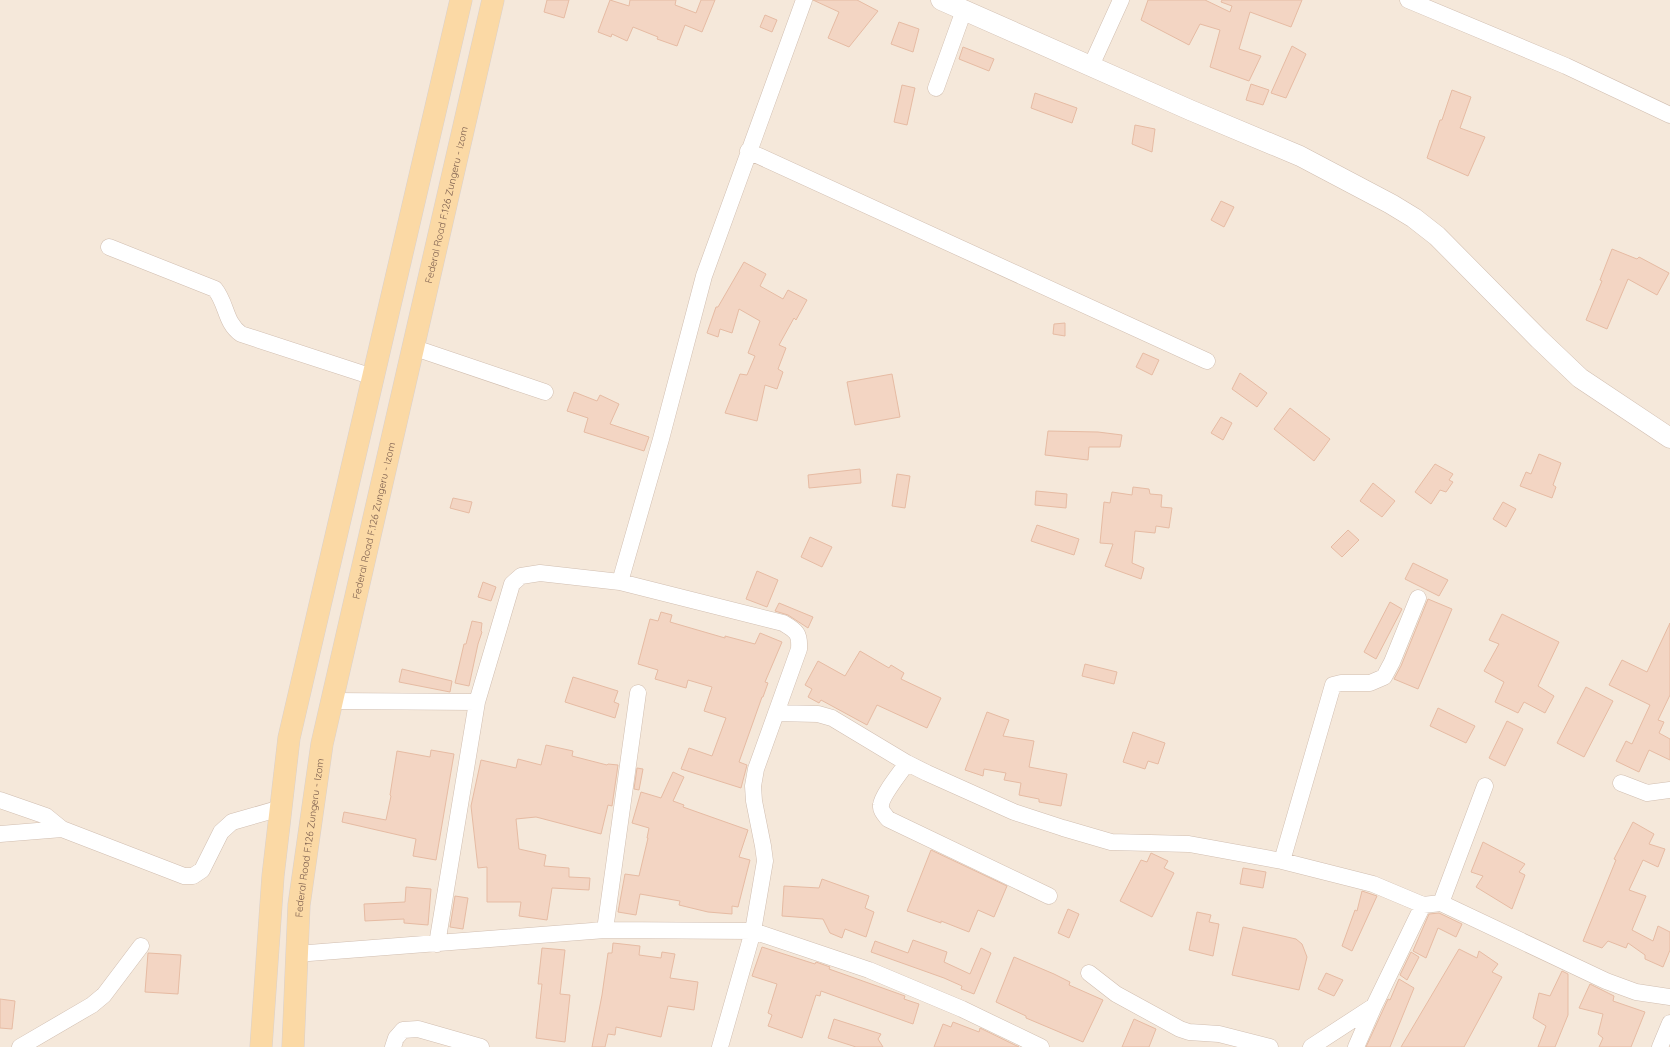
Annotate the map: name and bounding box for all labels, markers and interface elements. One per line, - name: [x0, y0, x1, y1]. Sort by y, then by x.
- street label: Federal Road F.126 Zungeru - Izom: [422, 125, 470, 285]
- street label: Federal Road F.126 Zungeru - Izom: [349, 441, 398, 600]
- street label: Federal Road F.126 Zungeru - Izom: [292, 757, 326, 918]

